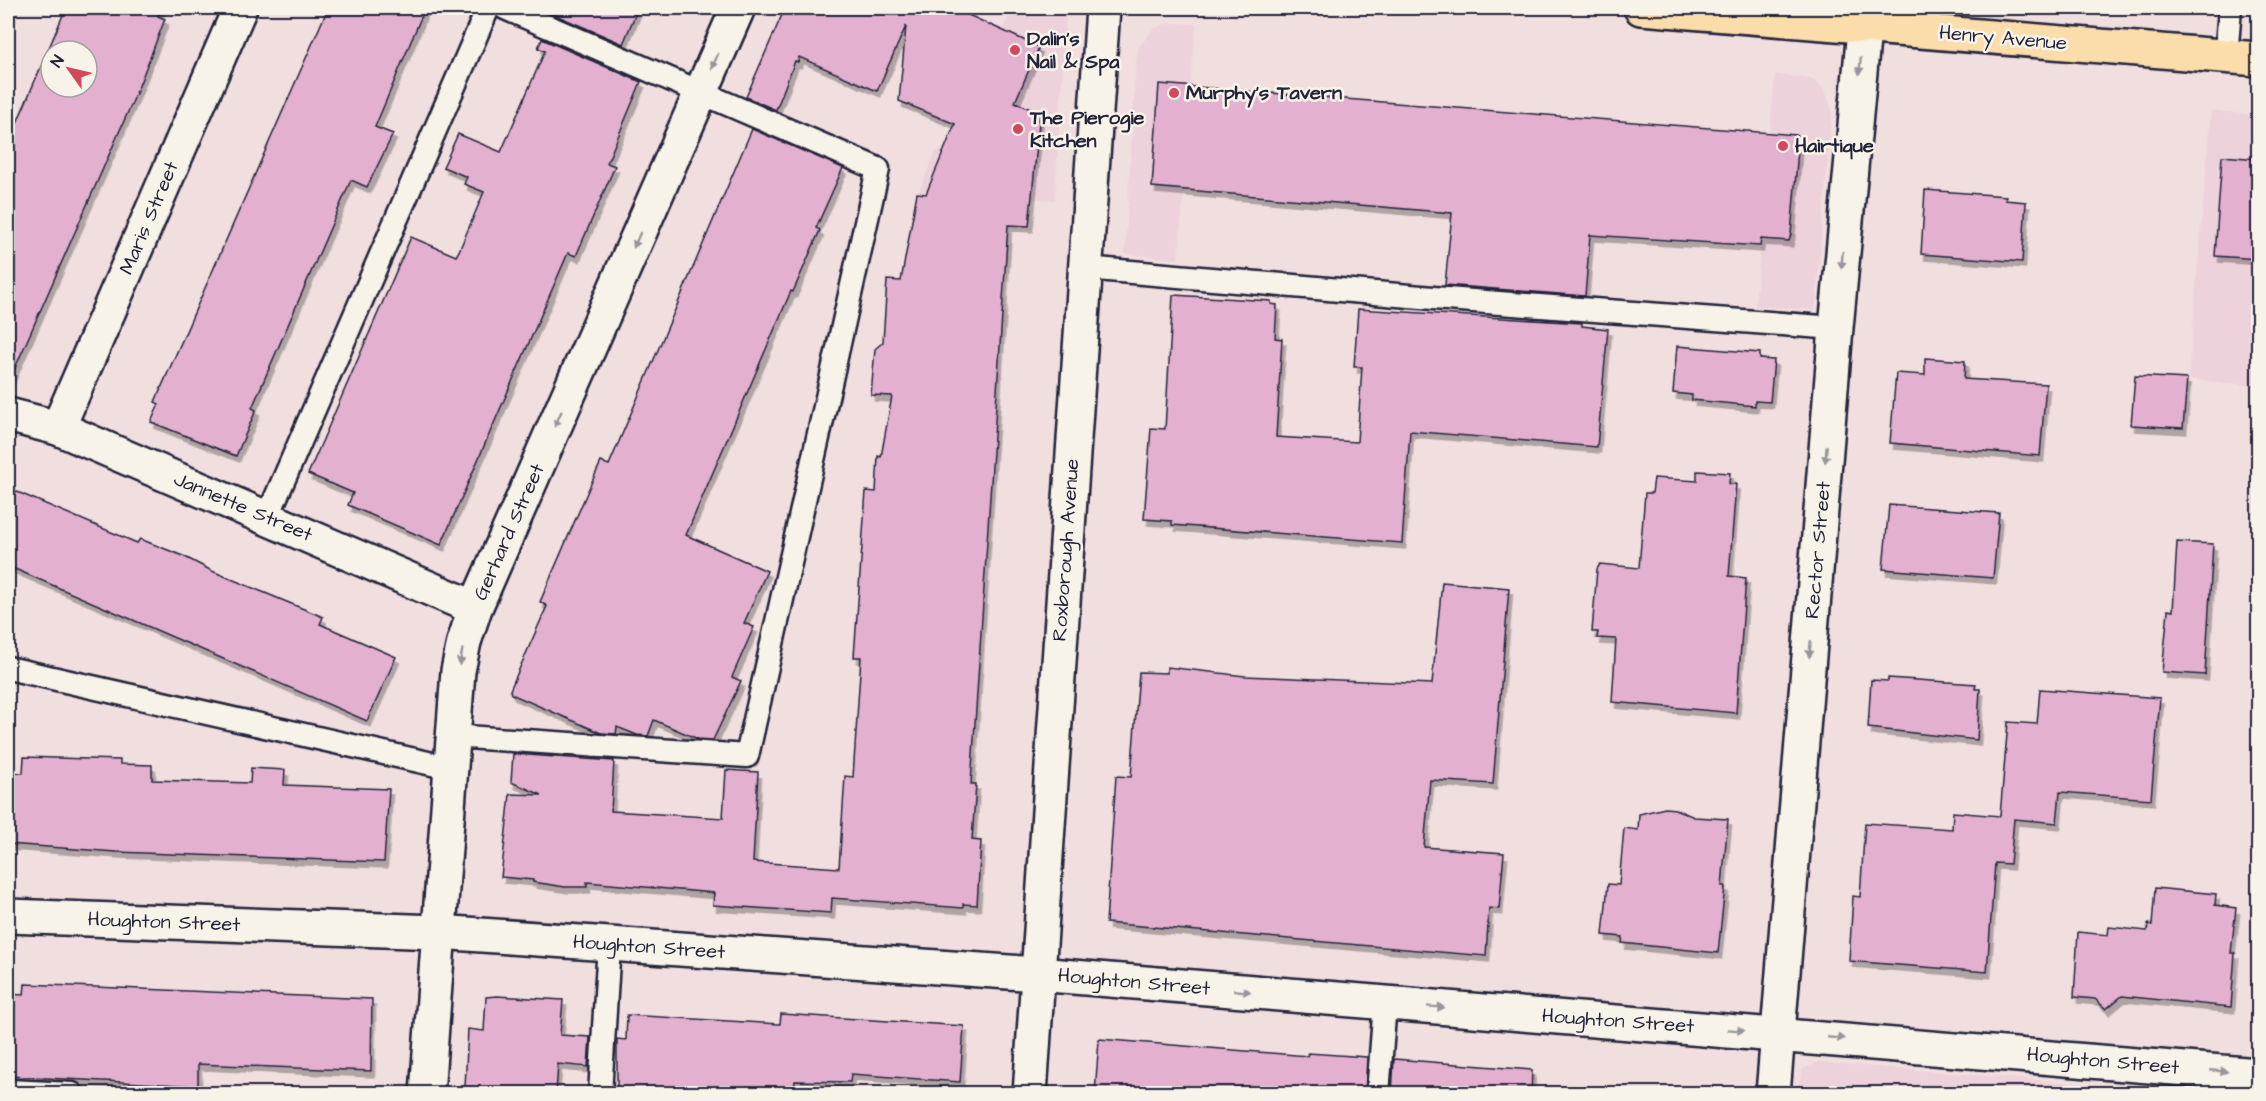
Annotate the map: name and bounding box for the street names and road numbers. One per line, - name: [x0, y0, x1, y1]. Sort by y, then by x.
- street label: Henry Avenue: [1938, 18, 2068, 59]
- street label: Maris Street: [113, 157, 185, 279]
- street label: Roxborough Avenue: [1046, 458, 1087, 642]
- street label: Gerhard Street: [466, 459, 552, 605]
- street label: Jannette Street: [169, 465, 317, 549]
- street label: Rector Street: [1798, 480, 1838, 620]
- street label: Houghton Street: [87, 905, 241, 940]
- street label: Houghton Street: [572, 928, 726, 967]
- street label: Houghton Street: [1057, 961, 1211, 1004]
- street label: Houghton Street: [1541, 1002, 1695, 1041]
- street label: Houghton Street: [2026, 1040, 2180, 1083]

